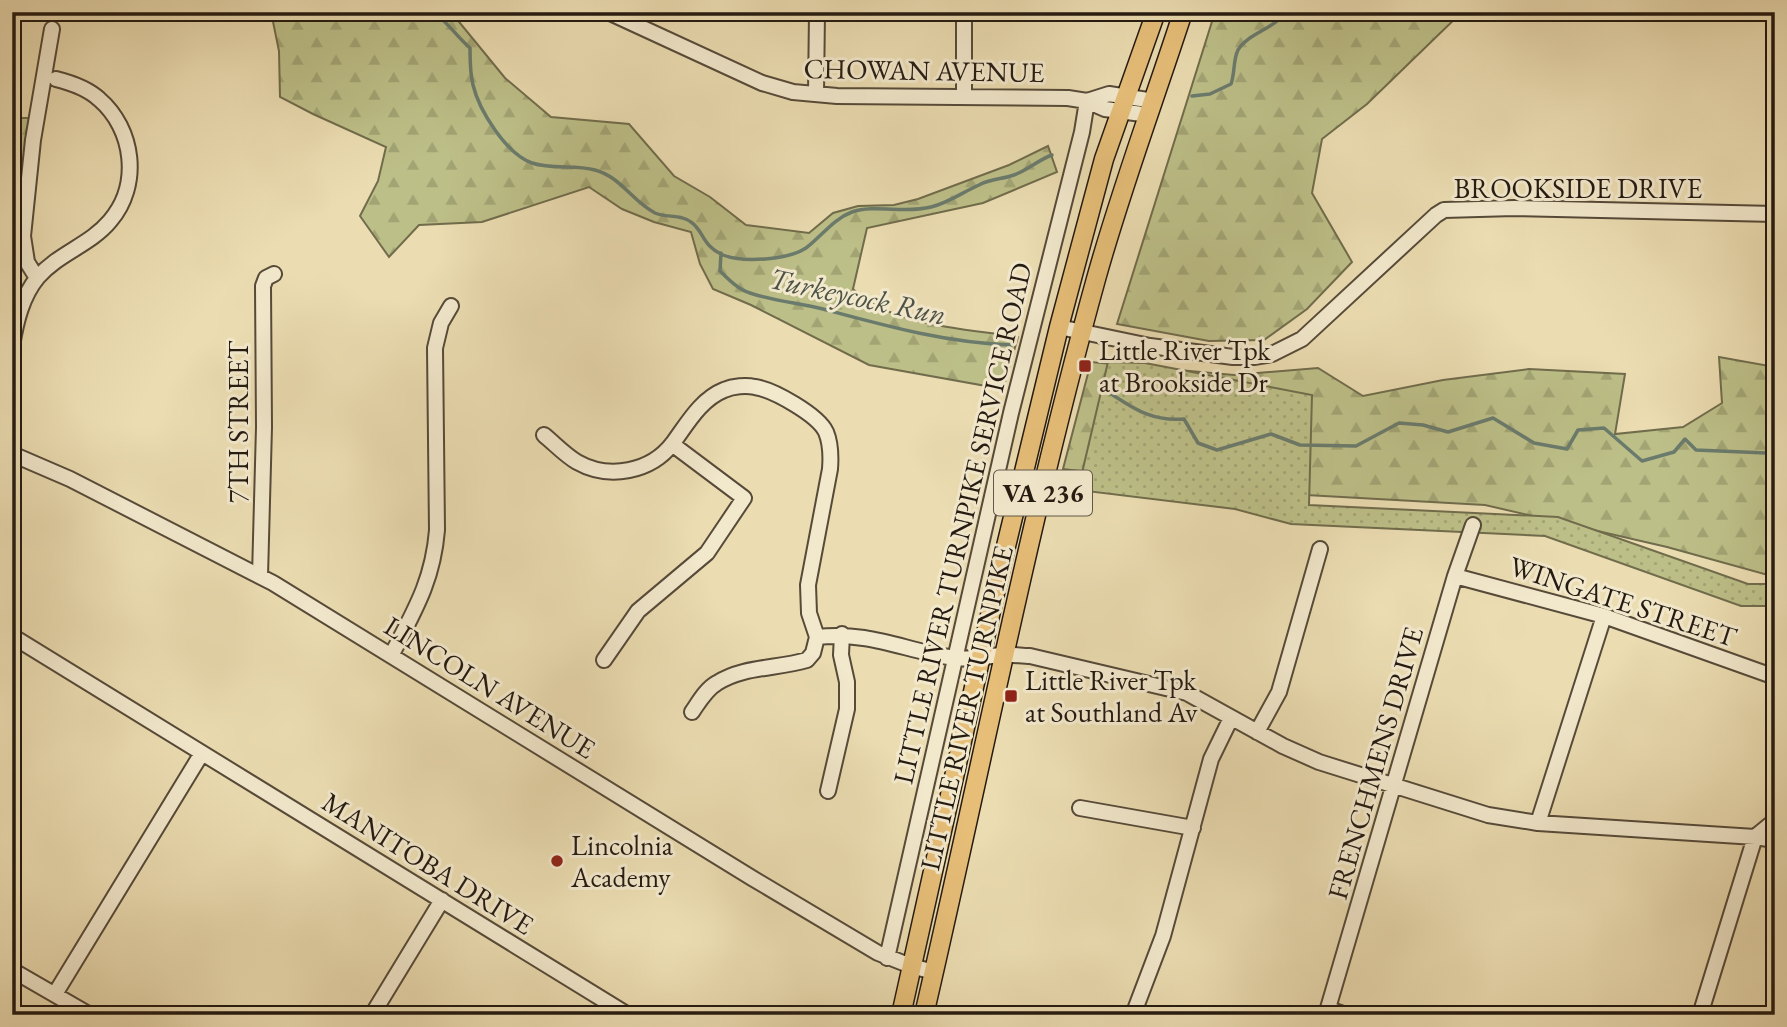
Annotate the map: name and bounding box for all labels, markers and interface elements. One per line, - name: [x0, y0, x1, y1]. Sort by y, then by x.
- street label: CHOWAN AVENUE: [803, 50, 1045, 90]
- street label: BROOKSIDE DRIVE: [1454, 170, 1702, 206]
- water label: Turkeycock Run: [766, 258, 950, 334]
- street label: LITTLE RIVER TURNPIKE SERVICE ROAD: [886, 259, 1038, 787]
- place label: Little River Tpk at Brookside Dr: [1099, 332, 1271, 400]
- street label: 7TH STREET: [220, 340, 256, 503]
- marker: Little River Tpk at Brookside Dr: [1077, 358, 1093, 374]
- road number: VA 236: [994, 471, 1092, 516]
- street label: LITTLE RIVER TURNPIKE: [912, 542, 1020, 874]
- street label: WINGATE STREET: [1505, 547, 1741, 655]
- street label: LINCOLN AVENUE: [378, 608, 602, 767]
- street label: FRENCHMENS DRIVE: [1319, 622, 1431, 903]
- place label: Little River Tpk at Southland Av: [1025, 662, 1198, 730]
- marker: Little River Tpk at Southland Av: [1003, 688, 1019, 704]
- street label: MANITOBA DRIVE: [316, 783, 541, 943]
- place label: Lincolnia Academy: [570, 827, 674, 895]
- marker: Lincolnia Academy: [549, 853, 565, 869]

